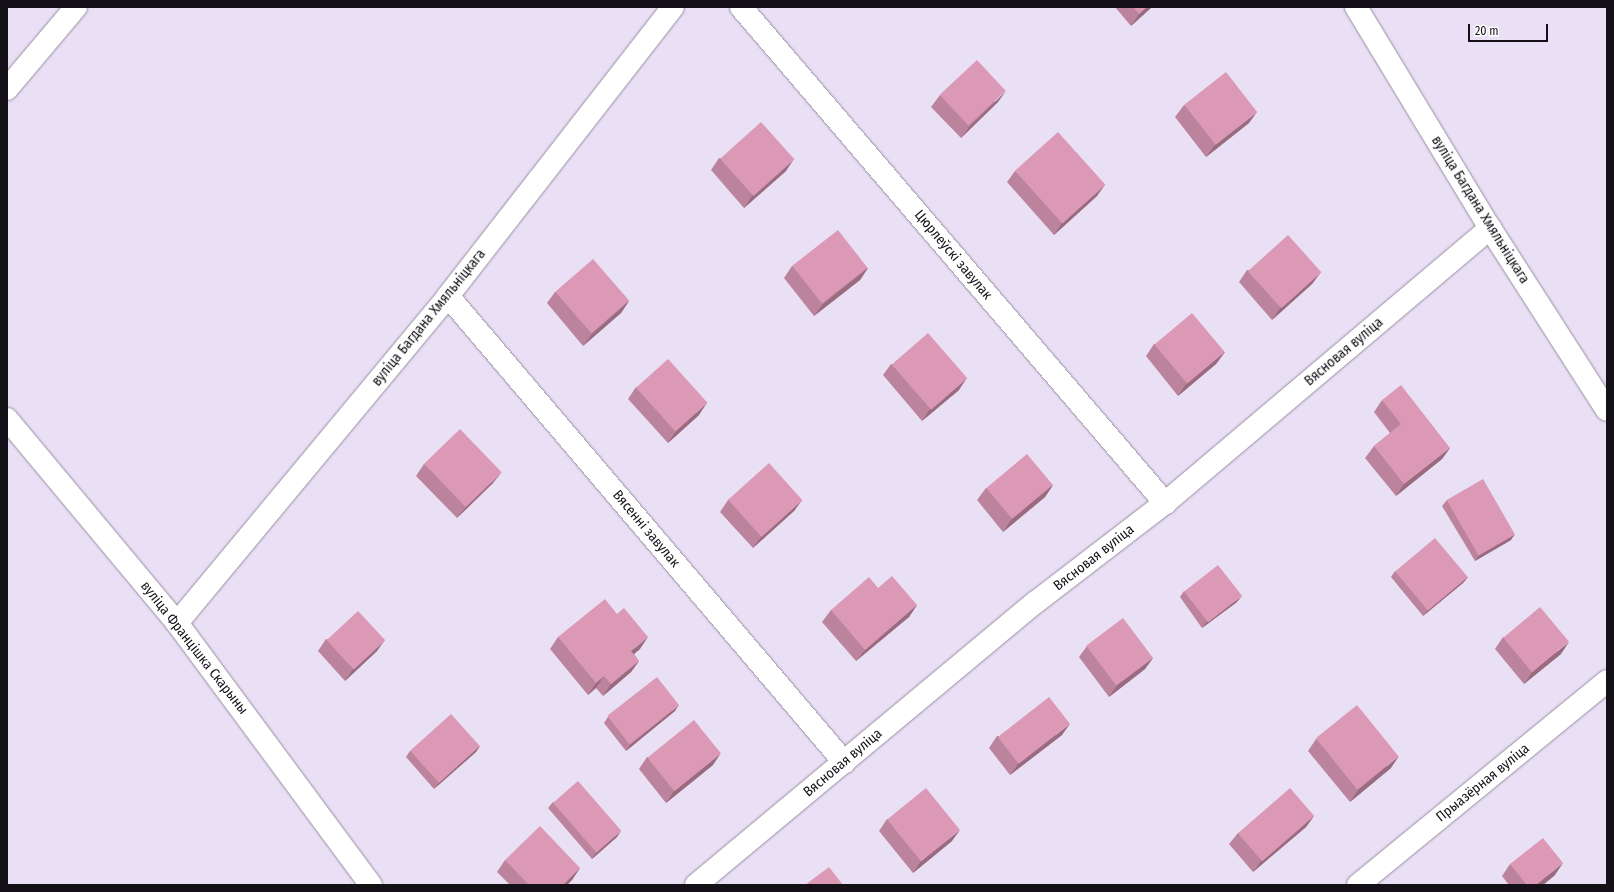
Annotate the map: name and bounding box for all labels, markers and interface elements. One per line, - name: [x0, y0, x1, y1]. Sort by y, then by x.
- scale bar: [1470, 16, 1550, 42]
- text: 20 m: [1475, 24, 1499, 38]
- street label: вуліца Багдана Хмяльніцкага: [1428, 133, 1532, 287]
- street label: Цюрлеўскі завулак: [911, 207, 995, 303]
- street label: вуліца Багдана Хмяльніцкага: [369, 246, 489, 390]
- street label: Вясновая вуліца: [1301, 314, 1387, 390]
- street label: Вясенні завулак: [609, 487, 683, 571]
- street label: Вясновая вуліца: [1050, 521, 1138, 595]
- street label: вуліца Францішка Скарыны: [137, 578, 251, 718]
- street label: Вясновая вуліца: [800, 725, 886, 801]
- street label: Прыазёрная вуліца: [1433, 740, 1533, 826]

